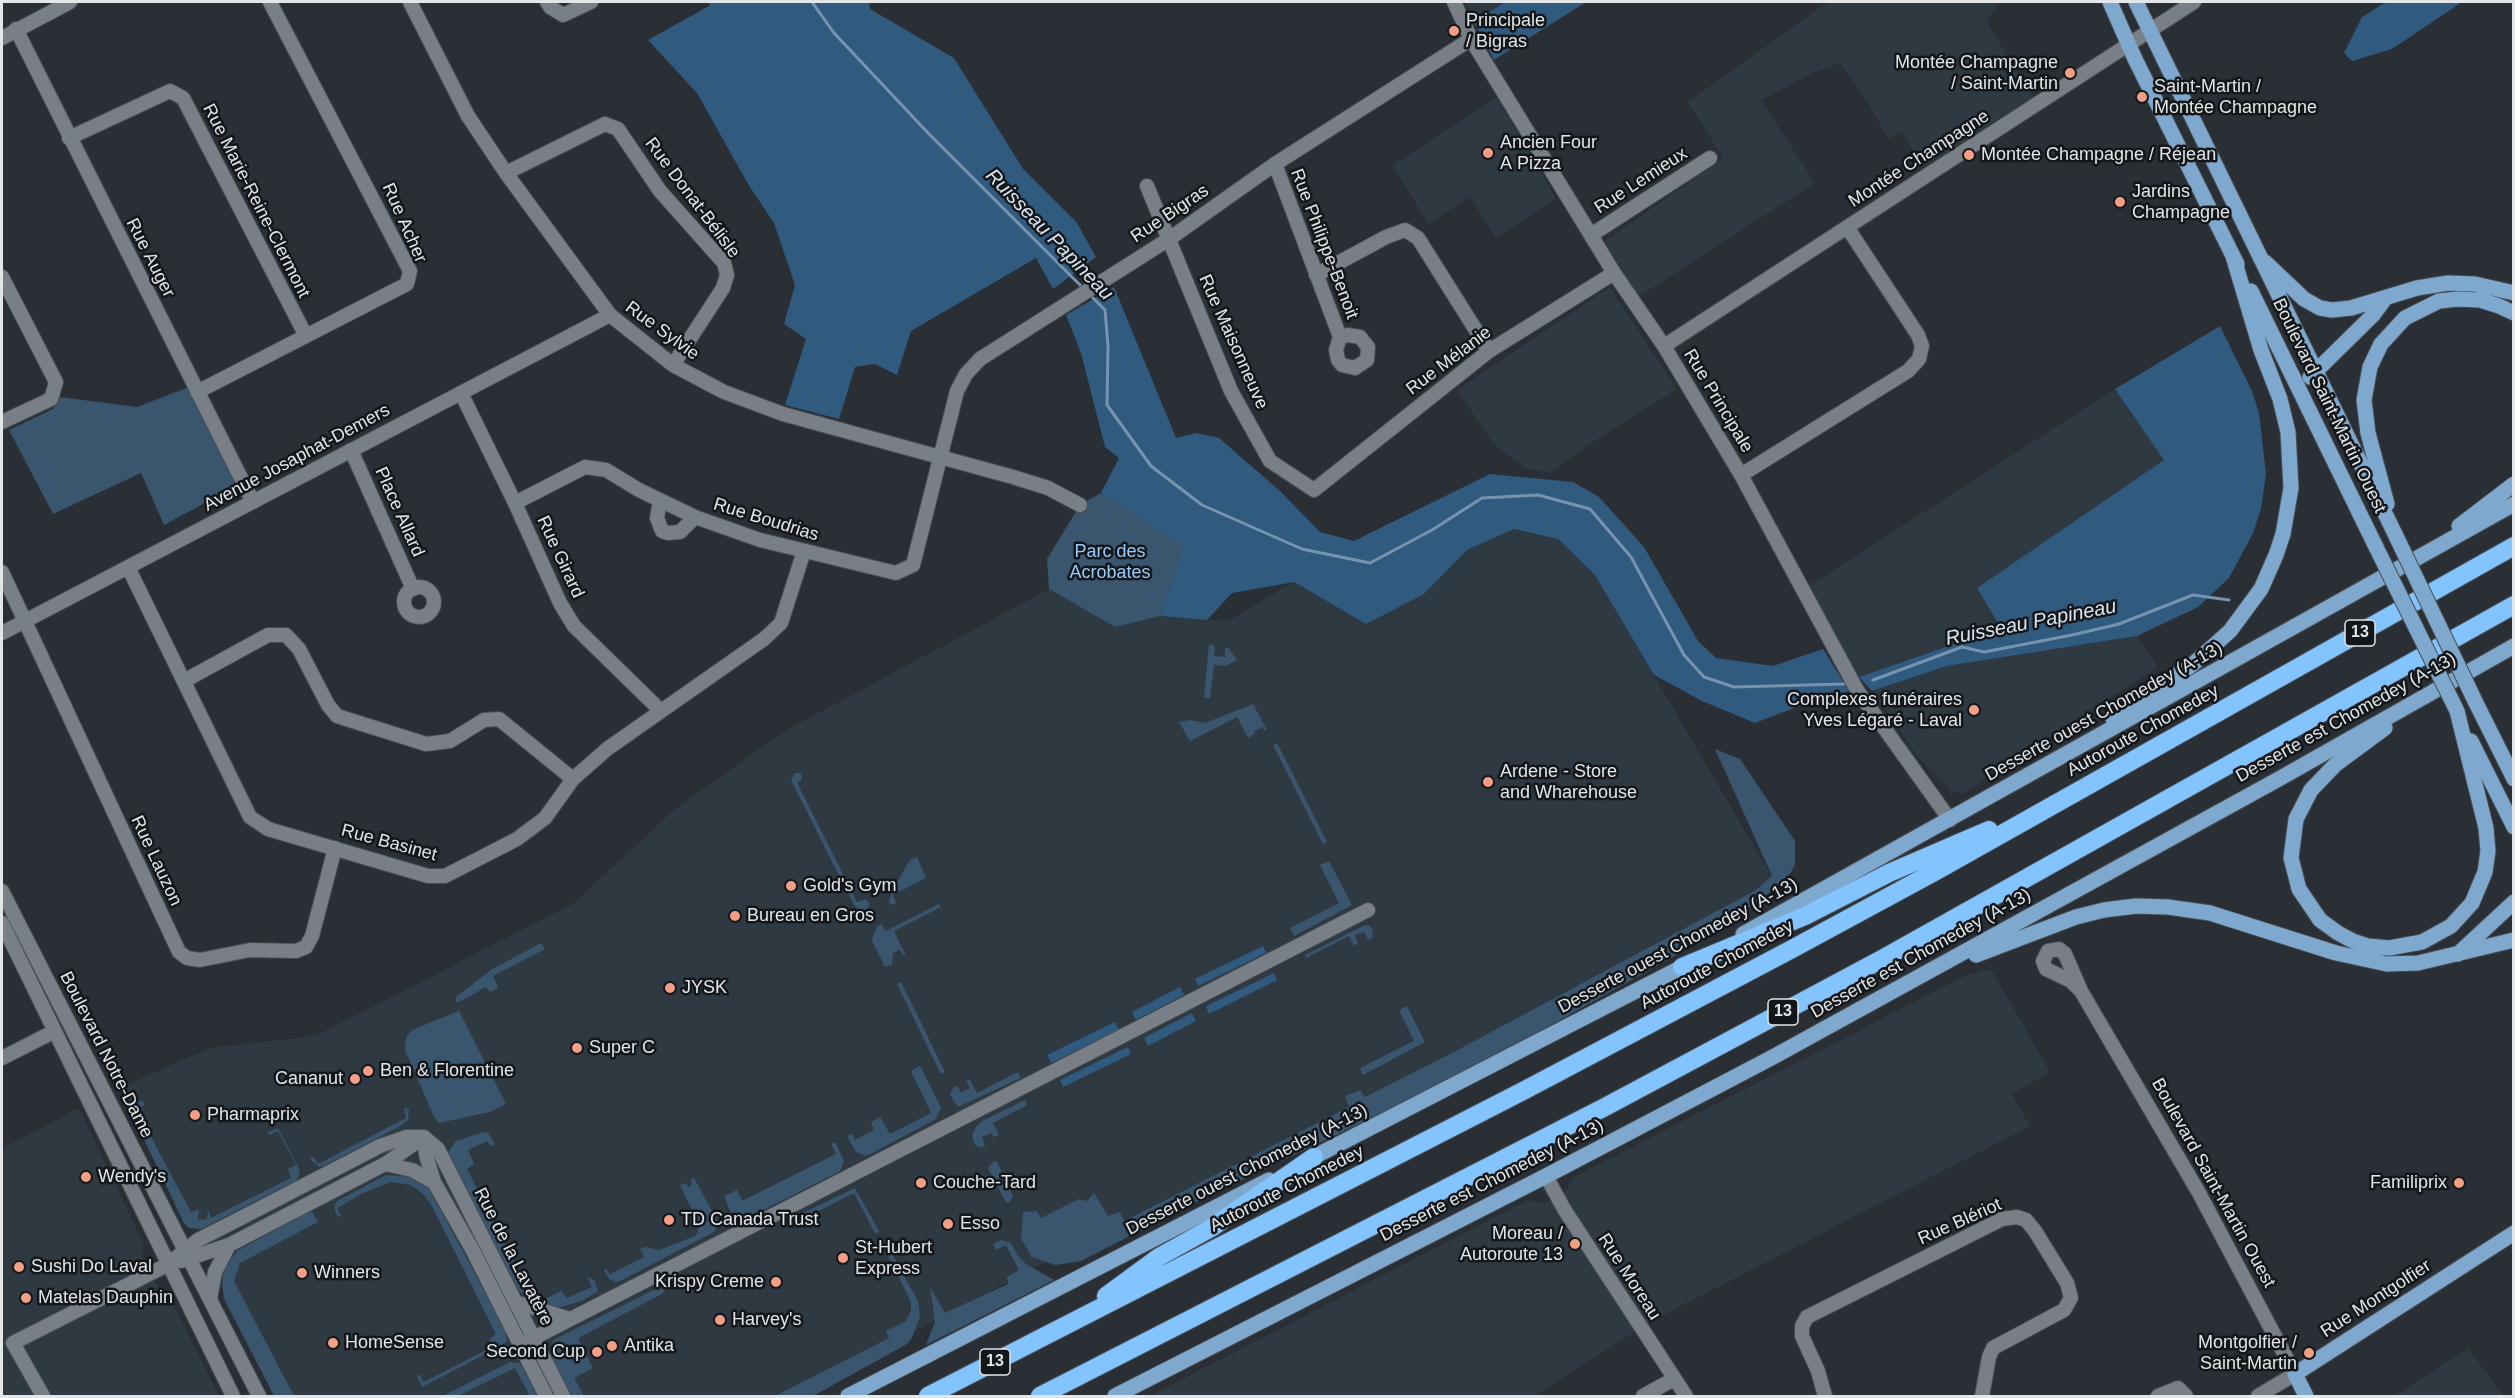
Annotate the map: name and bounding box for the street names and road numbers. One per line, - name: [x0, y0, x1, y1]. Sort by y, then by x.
- street label: Rue Marie-Reine-Clermont: [198, 100, 314, 302]
- street label: Montée Champagne: [1845, 106, 1993, 212]
- street label: Rue Donat-Bélisle: [640, 134, 744, 262]
- street label: Rue Lemieux: [1591, 143, 1691, 219]
- street label: Rue Philippe-Benoit: [1285, 166, 1363, 322]
- street label: Rue Acher: [377, 180, 431, 266]
- street label: Rue Bigras: [1127, 180, 1213, 248]
- street label: Rue Auger: [121, 215, 179, 301]
- street label: Rue Maisonneuve: [1194, 271, 1272, 413]
- street label: Boulevard Saint-Martin Ouest: [2268, 295, 2390, 517]
- street label: Rue Sylvie: [621, 297, 703, 365]
- street label: Rue Mélanie: [1402, 322, 1496, 400]
- street label: Rue Principale: [1679, 345, 1757, 457]
- street label: Avenue Josaphat-Demers: [200, 400, 394, 516]
- street label: Place Allard: [370, 464, 428, 560]
- street label: Rue Boudrias: [711, 494, 821, 546]
- street label: Rue Girard: [532, 513, 588, 601]
- road number: 13: [2345, 620, 2375, 646]
- street label: Desserte ouest Chomedey (A-13): [1982, 638, 2226, 786]
- street label: Desserte est Chomedey (A-13): [2232, 648, 2460, 788]
- street label: Autoroute Chomedey: [2063, 680, 2223, 782]
- street label: Rue Lauzon: [126, 812, 186, 910]
- street label: Rue Basinet: [339, 820, 439, 866]
- street label: Desserte ouest Chomedey (A-13): [1555, 874, 1801, 1018]
- street label: Desserte est Chomedey (A-13): [1807, 884, 2035, 1024]
- street label: Autoroute Chomedey: [1637, 916, 1797, 1014]
- street label: Boulevard Notre-Dame: [55, 968, 157, 1142]
- road number: 13: [1768, 999, 1798, 1025]
- street label: Boulevard Saint-Martin Ouest: [2146, 1075, 2280, 1291]
- street label: Desserte ouest Chomedey (A-13): [1123, 1100, 1371, 1240]
- street label: Desserte est Chomedey (A-13): [1377, 1115, 1607, 1247]
- street label: Autoroute Chomedey: [1206, 1141, 1368, 1237]
- street label: Rue de la Lavatère: [469, 1184, 557, 1330]
- street label: Rue Blériot: [1915, 1194, 2005, 1250]
- street label: Rue Moreau: [1593, 1230, 1665, 1324]
- street label: Rue Montgolfier: [2317, 1255, 2435, 1343]
- road number: 13: [980, 1349, 1010, 1375]

